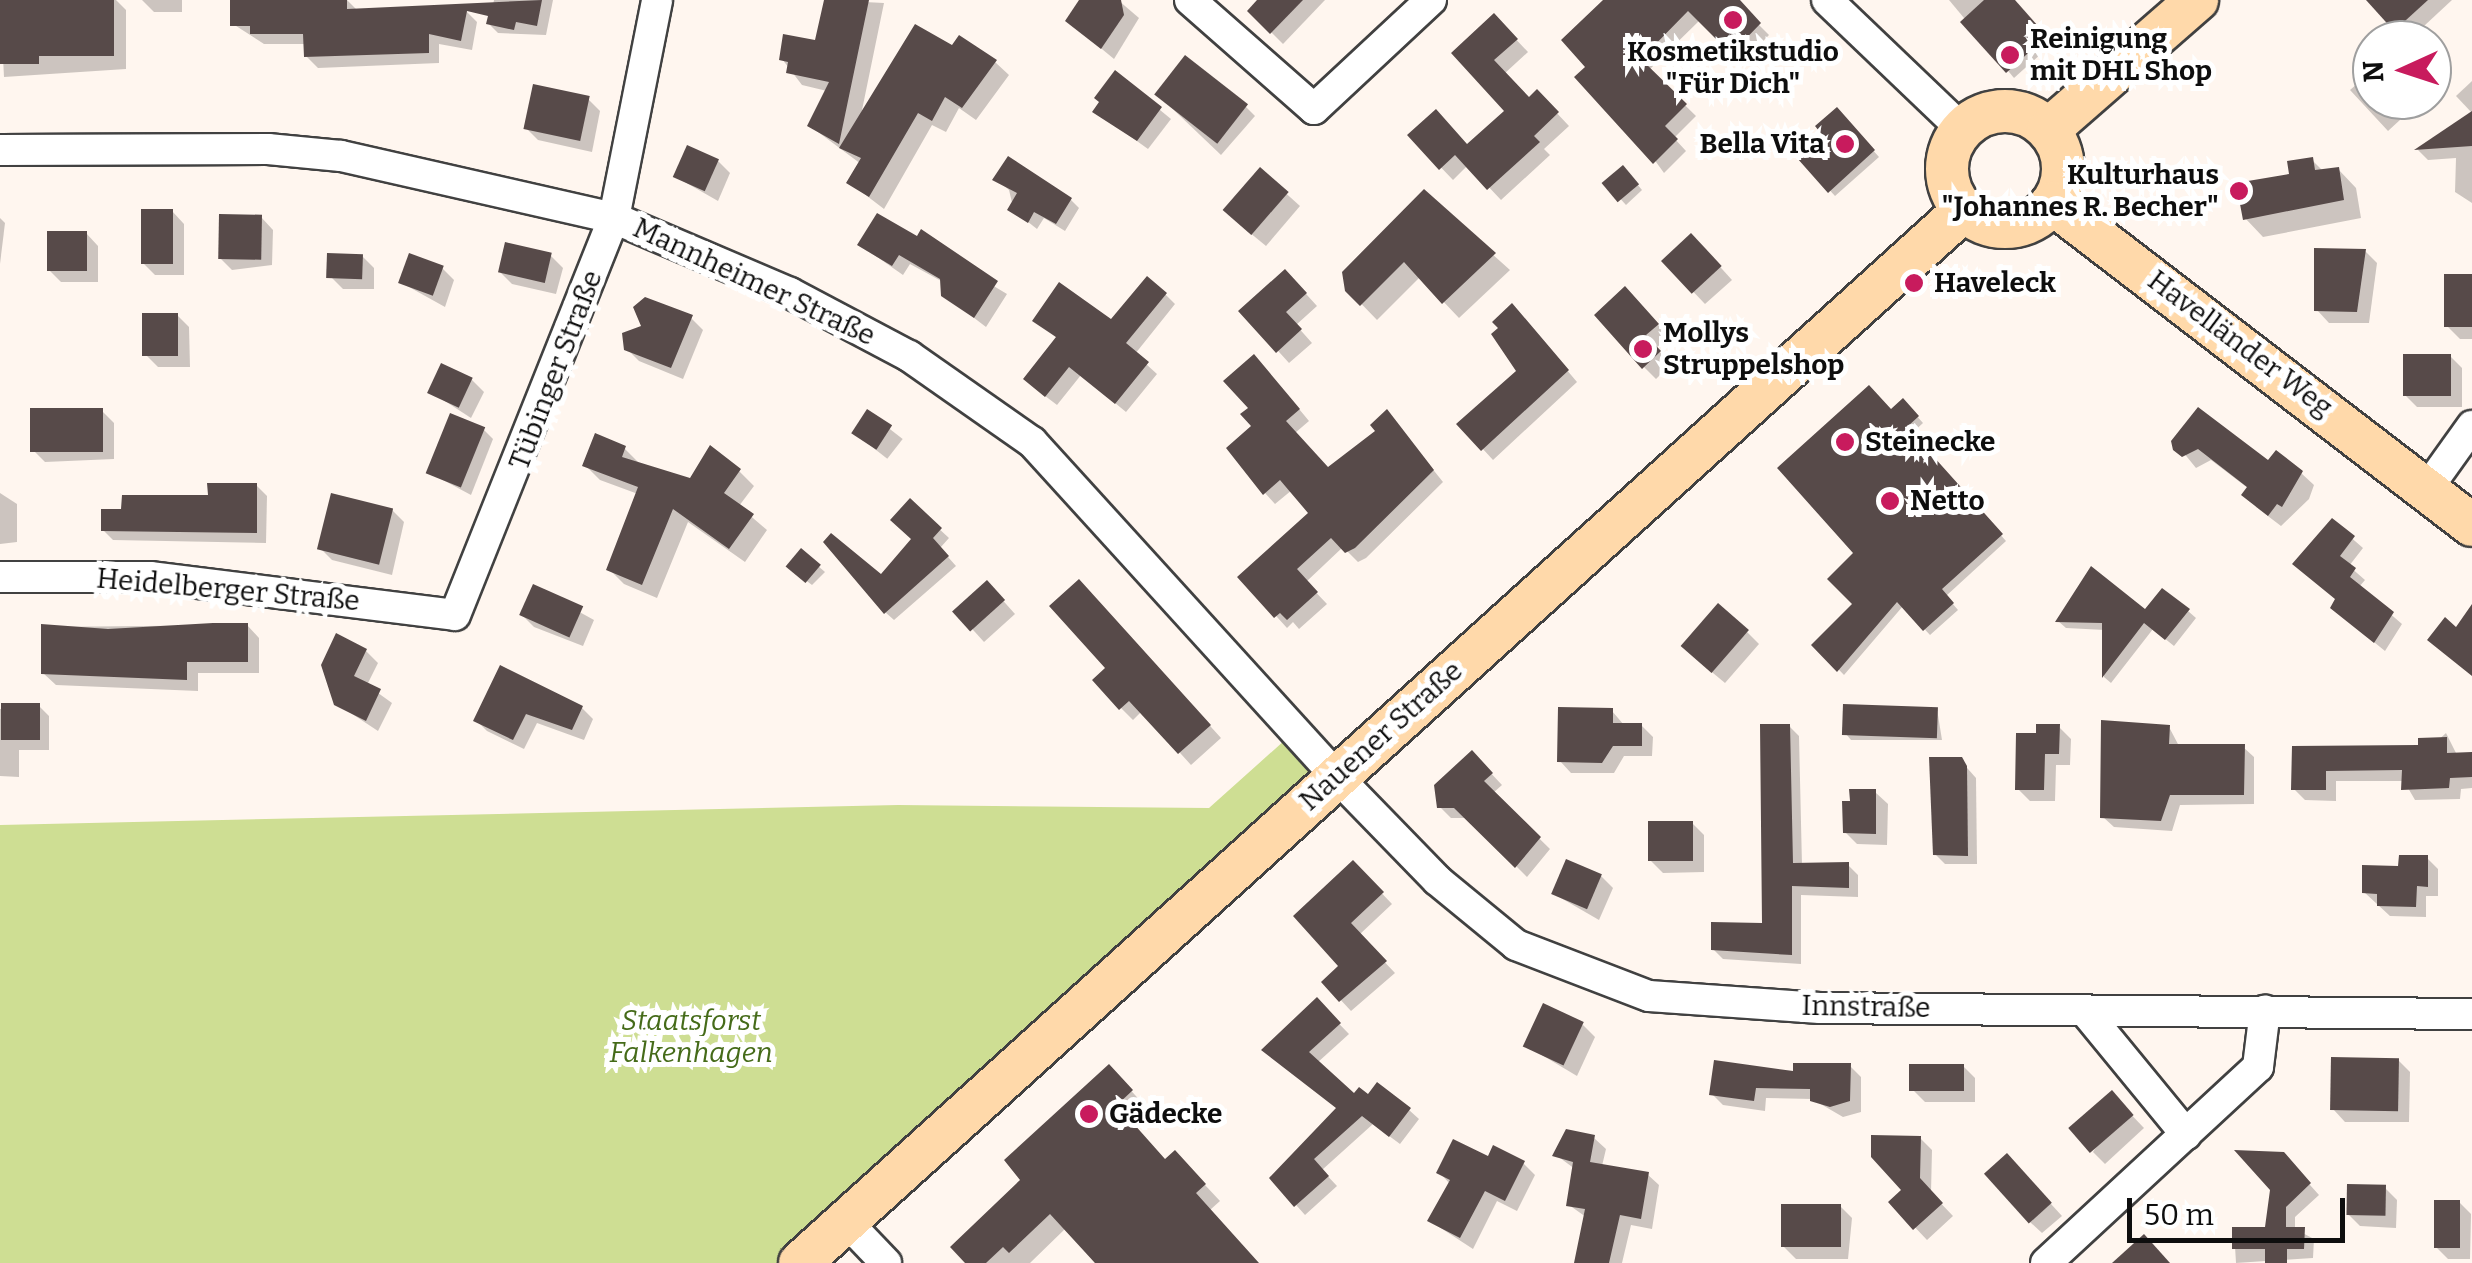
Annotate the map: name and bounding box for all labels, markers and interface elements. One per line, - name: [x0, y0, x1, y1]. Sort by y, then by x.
- marker: Kosmetikstudio "Für Dich": [1722, 9, 1744, 31]
- north arrow: [2352, 20, 2452, 120]
- place label: Reinigung mit DHL Shop: [2030, 22, 2212, 88]
- place label: Kosmetikstudio "Für Dich": [1627, 35, 1839, 101]
- marker: Reinigung mit DHL Shop: [1999, 44, 2021, 66]
- text: N: [2356, 60, 2391, 83]
- place label: Bella Vita: [1699, 127, 1825, 161]
- marker: Bella Vita: [1834, 133, 1856, 155]
- place label: Kulturhaus "Johannes R. Becher": [1942, 158, 2219, 224]
- marker: Kulturhaus "Johannes R. Becher": [2228, 180, 2250, 202]
- street label: Mannheimer Straße: [628, 211, 880, 353]
- street label: Havelländer Weg: [2141, 264, 2339, 424]
- street label: Tübinger Straße: [503, 266, 609, 474]
- place label: Haveleck: [1934, 266, 2056, 300]
- marker: Haveleck: [1903, 272, 1925, 294]
- place label: Mollys Struppelshop: [1663, 316, 1844, 382]
- marker: Mollys Struppelshop: [1632, 338, 1654, 360]
- place label: Steinecke: [1865, 425, 1995, 459]
- marker: Steinecke: [1834, 431, 1856, 453]
- place label: Netto: [1910, 484, 1985, 518]
- marker: Netto: [1879, 490, 1901, 512]
- street label: Heidelberger Straße: [95, 562, 361, 618]
- street label: Nauener Straße: [1293, 654, 1469, 818]
- street label: Innstraße: [1801, 989, 1931, 1025]
- park label: Staatsforst Falkenhagen: [609, 1004, 773, 1070]
- place label: Gädecke: [1109, 1097, 1222, 1131]
- marker: Gädecke: [1078, 1103, 1100, 1125]
- scale bar: [2132, 1178, 2350, 1240]
- text: 50 m: [2144, 1197, 2214, 1233]

